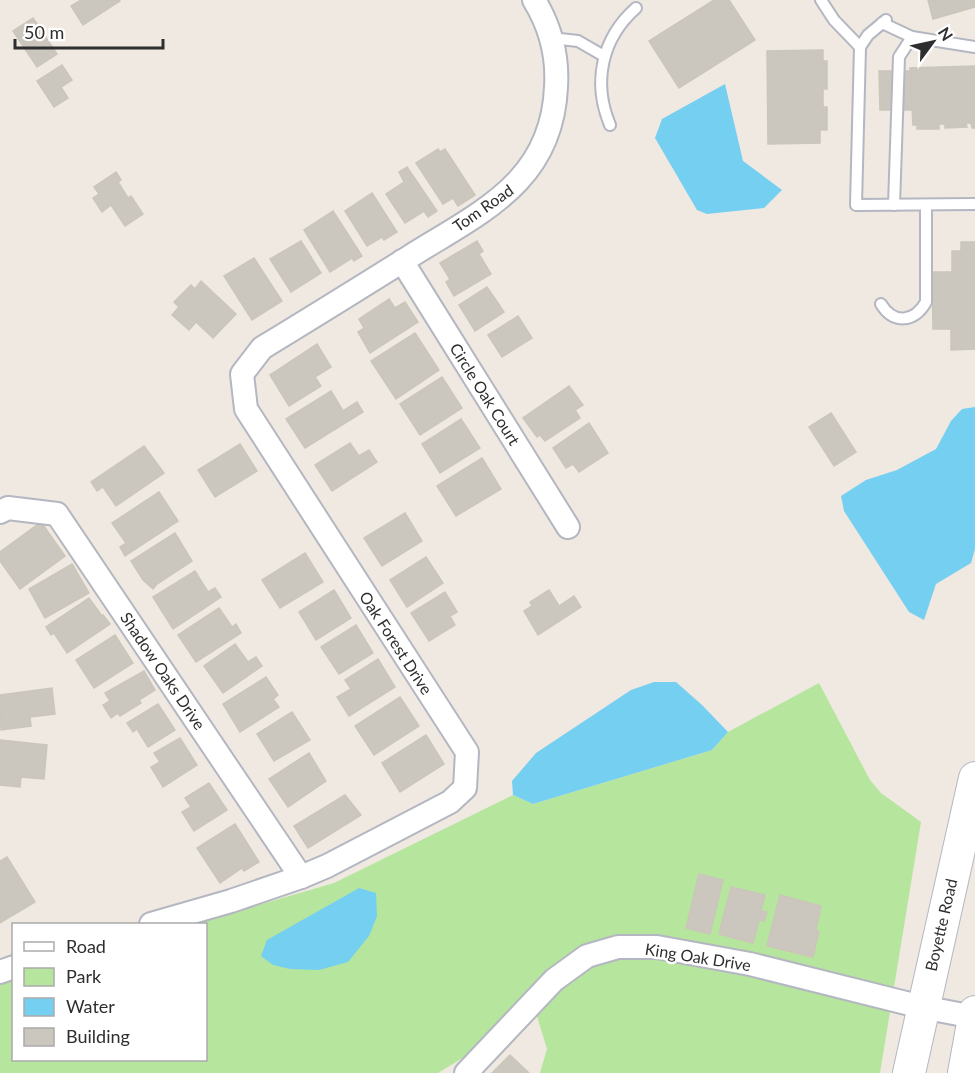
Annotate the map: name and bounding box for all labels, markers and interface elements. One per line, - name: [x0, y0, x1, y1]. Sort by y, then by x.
- scale bar: [15, 12, 164, 50]
- north arrow: [903, 12, 963, 72]
- text: 50 m: [24, 21, 64, 43]
- text: N: [935, 23, 957, 44]
- street label: Tom Road: [449, 180, 517, 235]
- street label: Circle Oak Court: [446, 339, 525, 449]
- street label: Oak Forest Drive: [356, 588, 437, 698]
- street label: Shadow Oaks Drive: [117, 608, 210, 733]
- street label: Boyette Road: [921, 877, 960, 973]
- legend: [12, 923, 207, 1061]
- text: Road: [66, 935, 106, 957]
- street label: King Oak Drive: [644, 939, 752, 974]
- text: Park: [66, 965, 102, 987]
- text: Water: [66, 995, 115, 1017]
- text: Building: [66, 1025, 130, 1047]

